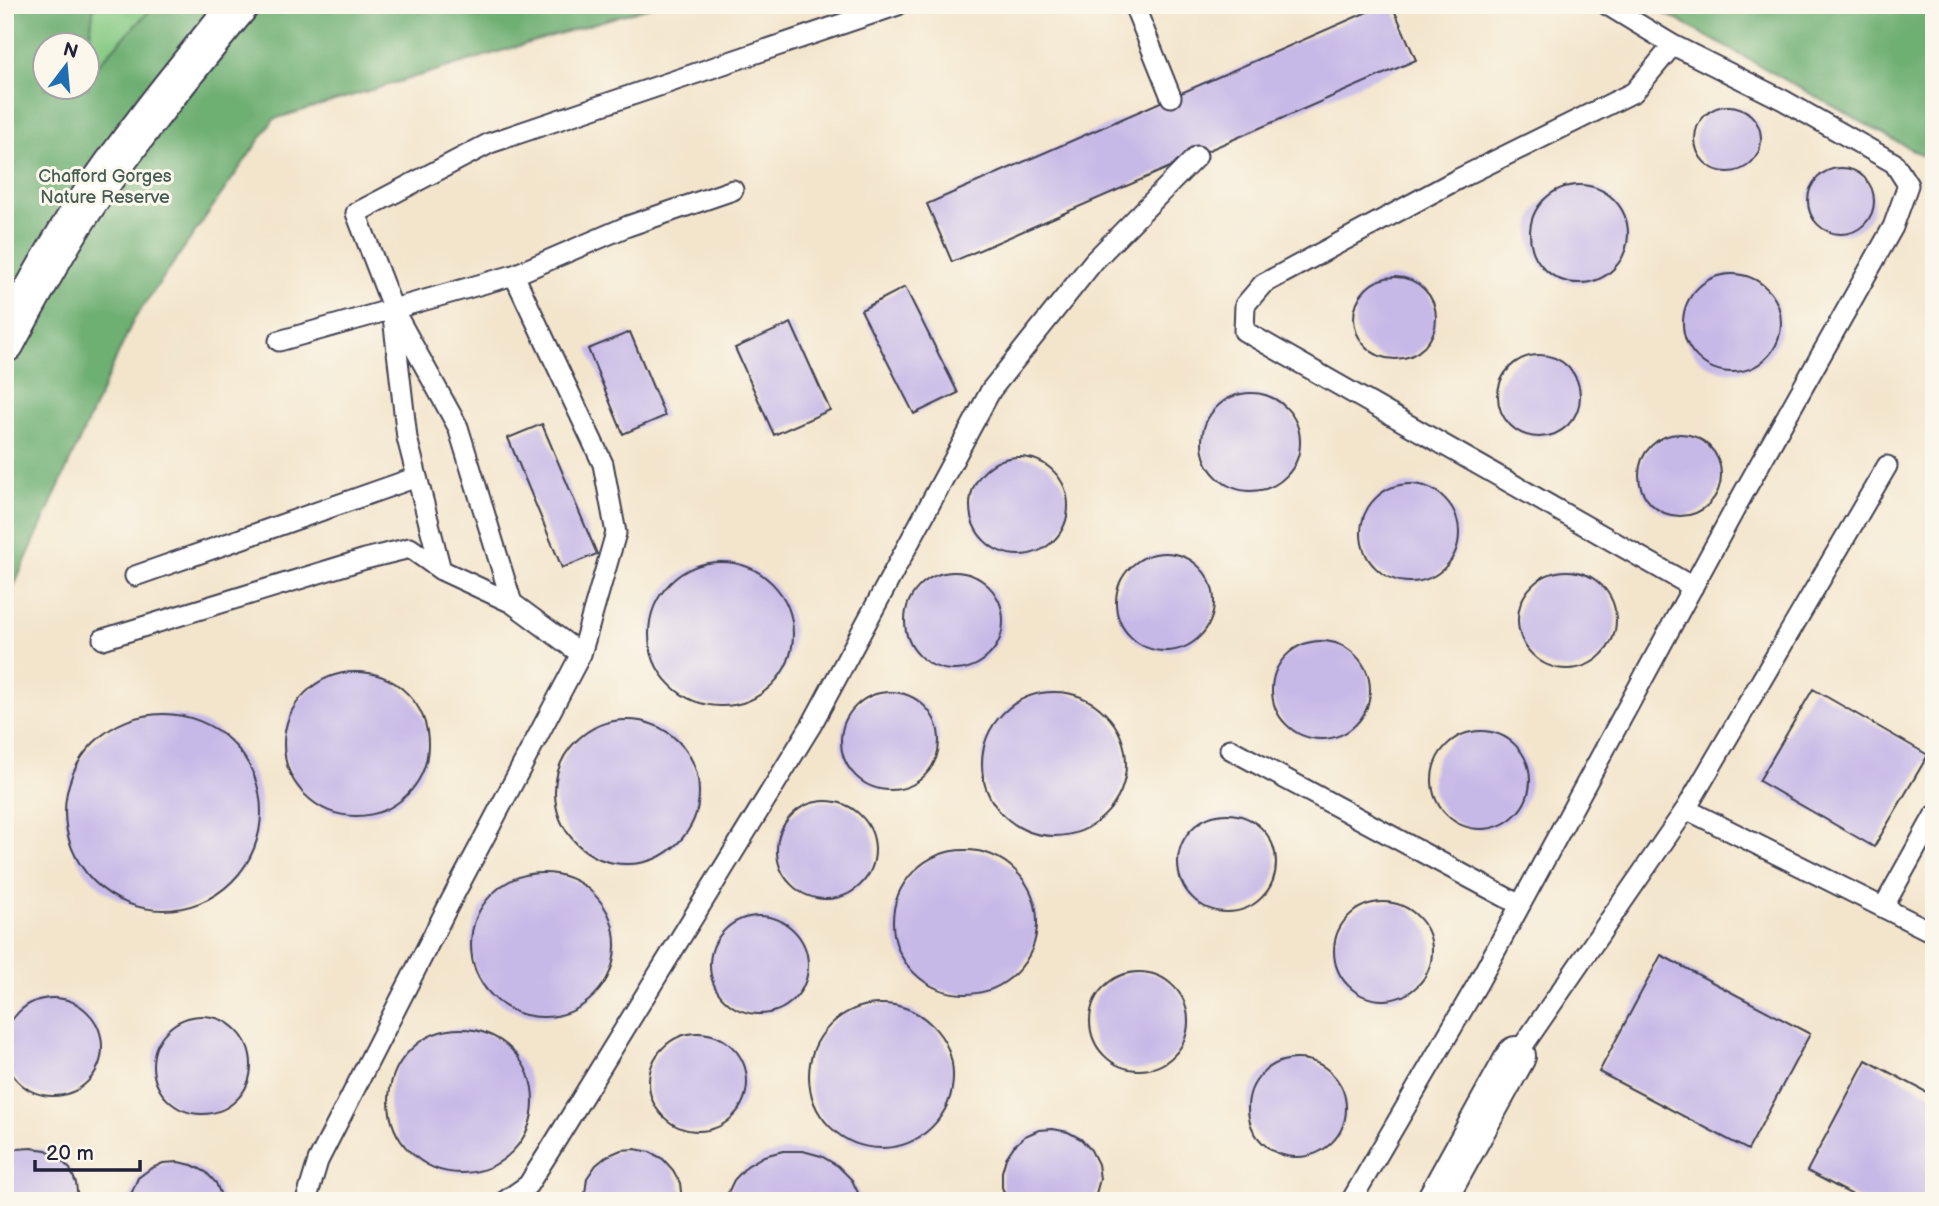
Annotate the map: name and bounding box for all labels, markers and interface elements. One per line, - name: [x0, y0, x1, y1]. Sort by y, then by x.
- north arrow: [32, 32, 102, 102]
- text: N: [60, 38, 80, 64]
- park label: Chafford Gorges Nature Reserve: [38, 166, 172, 208]
- scale bar: [35, 1129, 140, 1173]
- text: 20 m: [46, 1141, 94, 1166]

